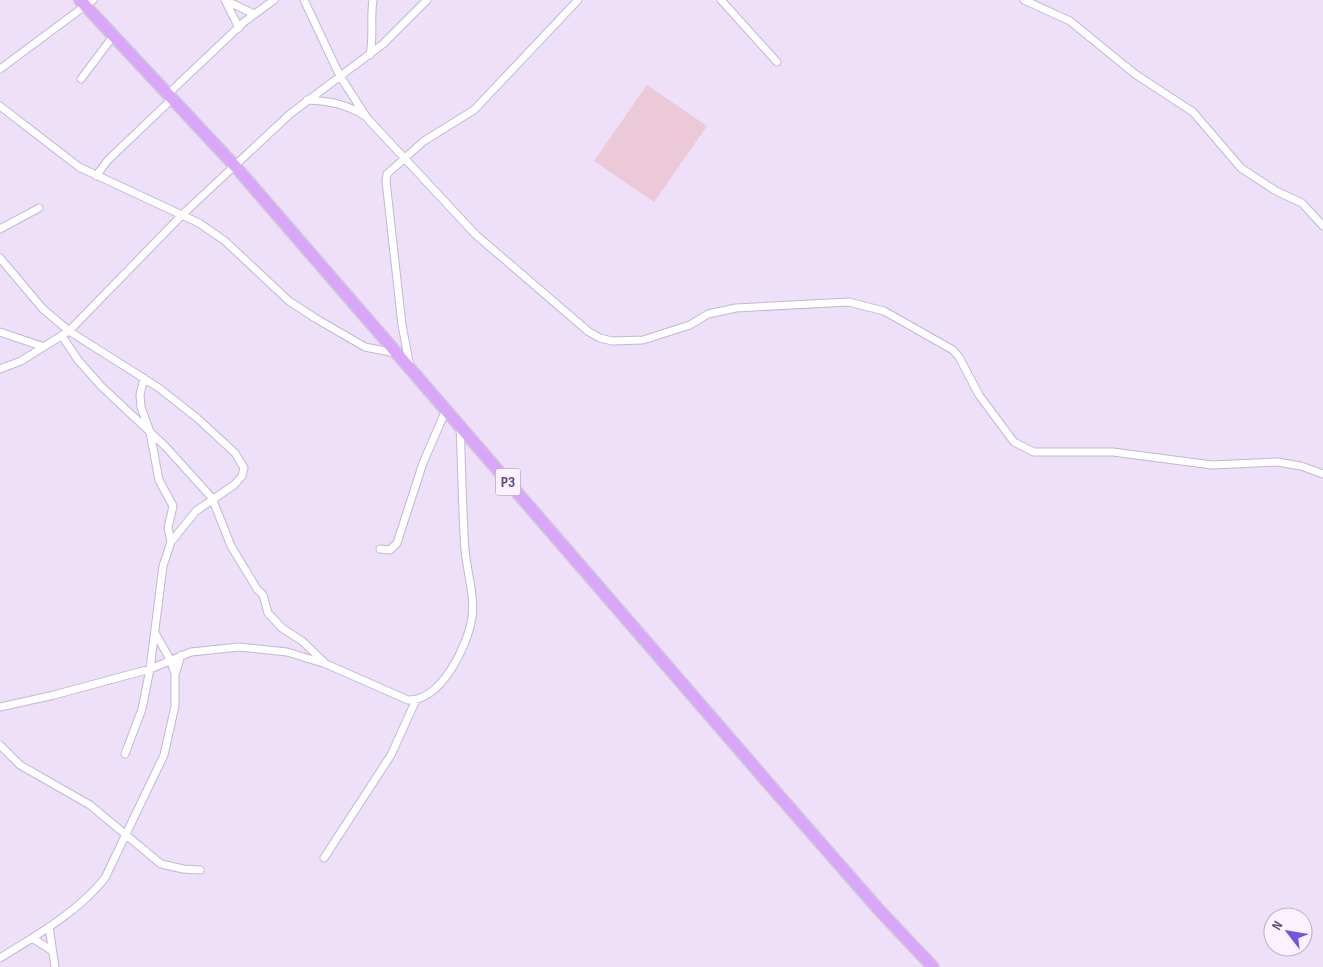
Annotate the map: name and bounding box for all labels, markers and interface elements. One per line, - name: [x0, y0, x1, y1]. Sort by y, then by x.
- road number: P3: [496, 468, 520, 496]
- north arrow: [1263, 907, 1313, 957]
- text: N: [1268, 918, 1286, 933]

